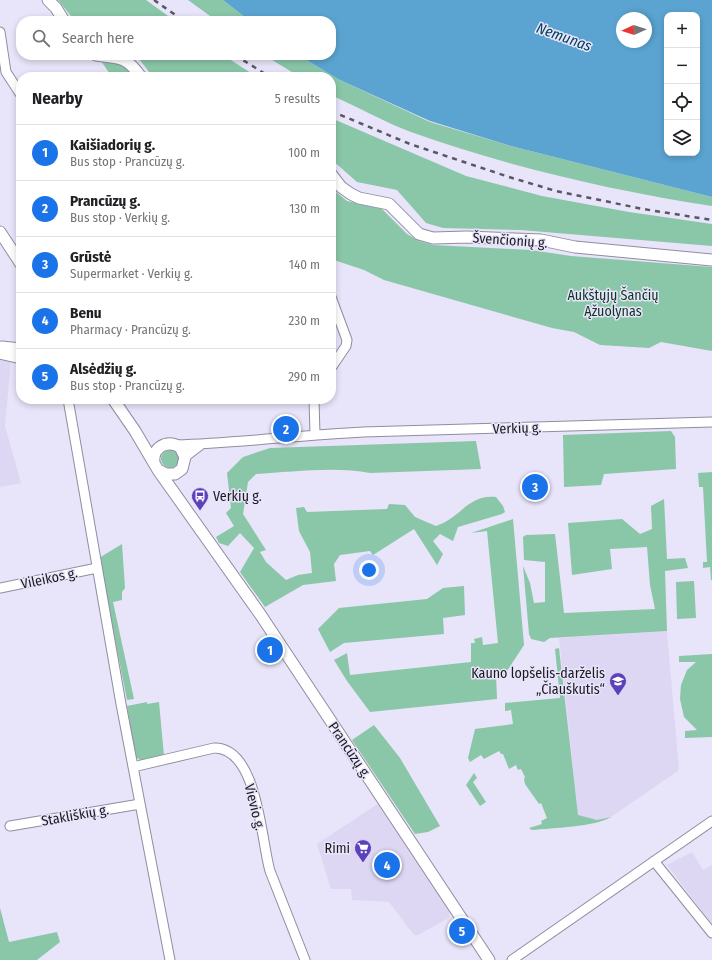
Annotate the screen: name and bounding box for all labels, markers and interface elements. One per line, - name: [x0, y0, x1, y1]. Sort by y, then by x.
- north arrow: [616, 12, 652, 48]
- map controls: [664, 12, 700, 156]
- button: +: [664, 12, 700, 48]
- search box: [16, 16, 336, 60]
- water label: Nemunas: [534, 19, 595, 56]
- icon: search: [30, 27, 52, 49]
- text: Search here: [62, 29, 134, 47]
- button: −: [664, 48, 700, 84]
- button: locate: [664, 84, 700, 120]
- text: Nearby: [32, 88, 83, 109]
- text: 5 results: [275, 91, 320, 106]
- button: layers: [664, 120, 700, 156]
- text: Kaišiadorių g.: [70, 136, 155, 154]
- text: 1: [42, 145, 48, 160]
- text: 100 m: [288, 145, 320, 160]
- text: Bus stop · Prancūzų g.: [70, 154, 185, 169]
- text: Prancūzų g.: [70, 192, 140, 210]
- text: 2: [42, 201, 48, 216]
- text: 130 m: [289, 201, 320, 216]
- text: Bus stop · Verkių g.: [70, 210, 170, 225]
- street label: Švenčionių g.: [472, 228, 548, 252]
- text: Grūstė: [70, 248, 111, 266]
- text: 3: [42, 257, 48, 272]
- text: 140 m: [289, 257, 320, 272]
- text: Supermarket · Verkių g.: [70, 266, 193, 281]
- park label: Aukštųjų Šančių Ąžuolynas: [567, 286, 659, 320]
- text: Benu: [70, 304, 102, 322]
- text: 4: [42, 313, 48, 328]
- text: 230 m: [289, 313, 320, 328]
- text: Pharmacy · Prancūzų g.: [70, 322, 191, 337]
- text: Alsėdžių g.: [70, 360, 137, 378]
- text: 5: [42, 369, 48, 384]
- text: 290 m: [288, 369, 320, 384]
- text: Bus stop · Prancūzų g.: [70, 378, 185, 393]
- pin: 2: [273, 414, 299, 444]
- street label: Verkių g.: [492, 419, 542, 438]
- pin: 3: [522, 472, 548, 502]
- bus stop icon: Verkių g.: [190, 486, 210, 511]
- place label: Verkių g.: [213, 488, 262, 505]
- your location: [359, 560, 379, 580]
- street label: Vileikos g.: [19, 564, 79, 593]
- pin: 1: [257, 635, 283, 665]
- place label: Kauno lopšelis-darželis „Čiauškutis“: [471, 665, 605, 698]
- school or university icon: Kauno lopšelis-darželis „Čiauškutis“: [608, 671, 628, 696]
- street label: Prancūzų g.: [325, 719, 375, 782]
- street label: Vievio g.: [241, 782, 269, 832]
- street label: Stakliškių g.: [40, 801, 110, 830]
- supermarket icon: Rimi: [353, 838, 373, 863]
- place label: Rimi: [325, 840, 350, 857]
- pin: 4: [374, 850, 400, 880]
- pin: 5: [449, 916, 475, 946]

